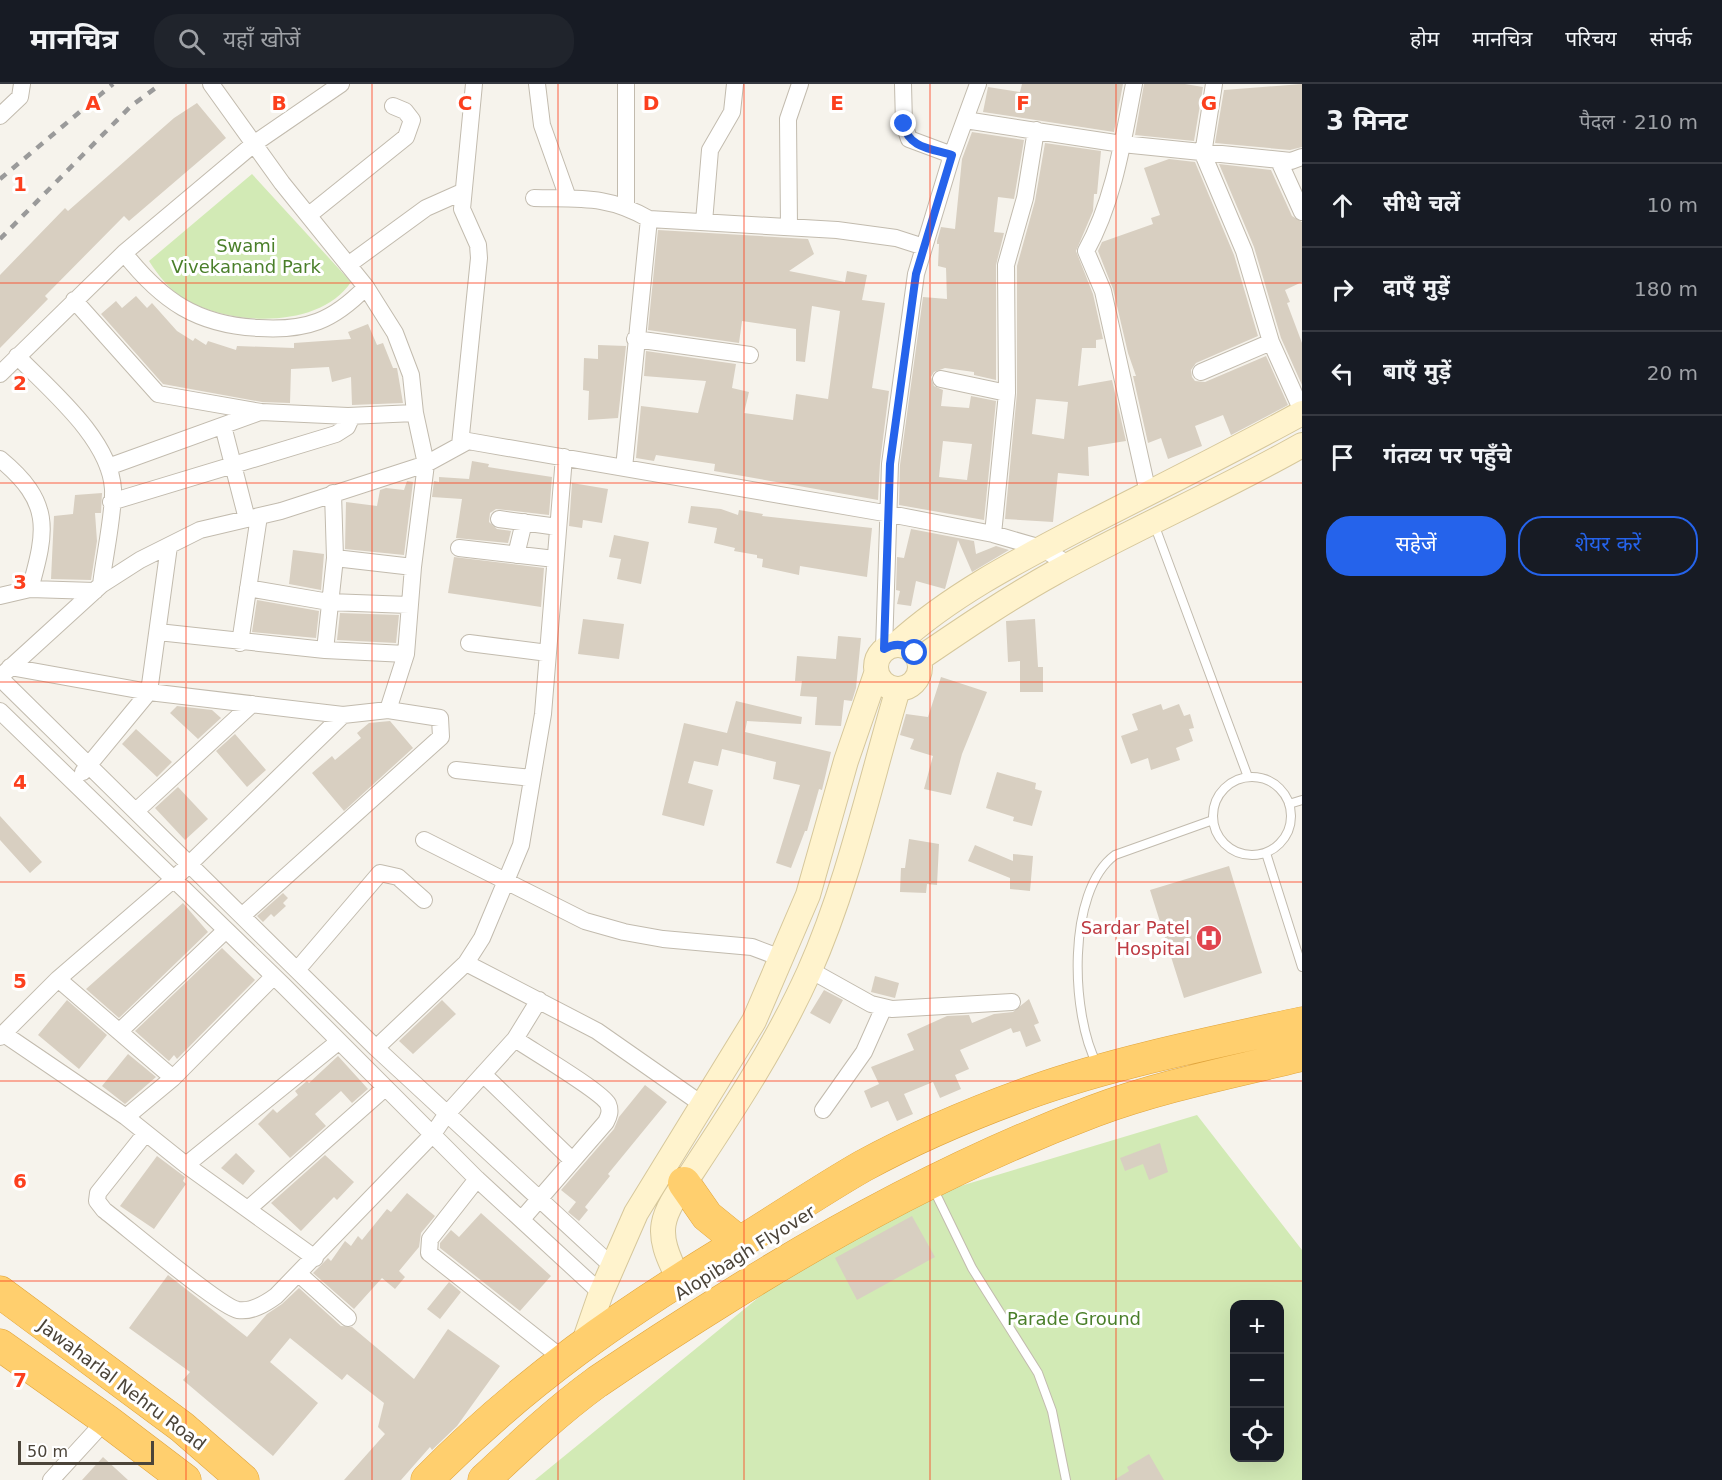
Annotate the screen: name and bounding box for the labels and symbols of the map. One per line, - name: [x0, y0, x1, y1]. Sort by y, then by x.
- text: A: [85, 91, 101, 115]
- text: B: [271, 91, 287, 115]
- text: C: [458, 91, 472, 115]
- text: D: [643, 91, 659, 115]
- text: E: [830, 91, 844, 115]
- text: F: [1016, 91, 1030, 115]
- text: G: [1201, 91, 1217, 115]
- route end: [890, 110, 916, 136]
- text: 1: [13, 172, 27, 196]
- park label: Swami Vivekanand Park: [171, 235, 321, 277]
- text: 2: [13, 371, 27, 395]
- text: 3: [13, 570, 27, 594]
- route start: [901, 639, 927, 665]
- text: 4: [13, 770, 27, 794]
- place label: Sardar Patel Hospital: [1081, 917, 1190, 959]
- hospital icon: Sardar Patel Hospital: [1194, 923, 1224, 953]
- text: 5: [13, 969, 27, 993]
- text: 6: [13, 1169, 27, 1193]
- street label: Alopibagh Flyover: [671, 1200, 819, 1304]
- park label: Parade Ground: [1007, 1308, 1141, 1329]
- street label: Jawaharlal Nehru Road: [34, 1314, 210, 1454]
- text: 7: [13, 1368, 27, 1392]
- scale bar: [18, 1438, 154, 1466]

